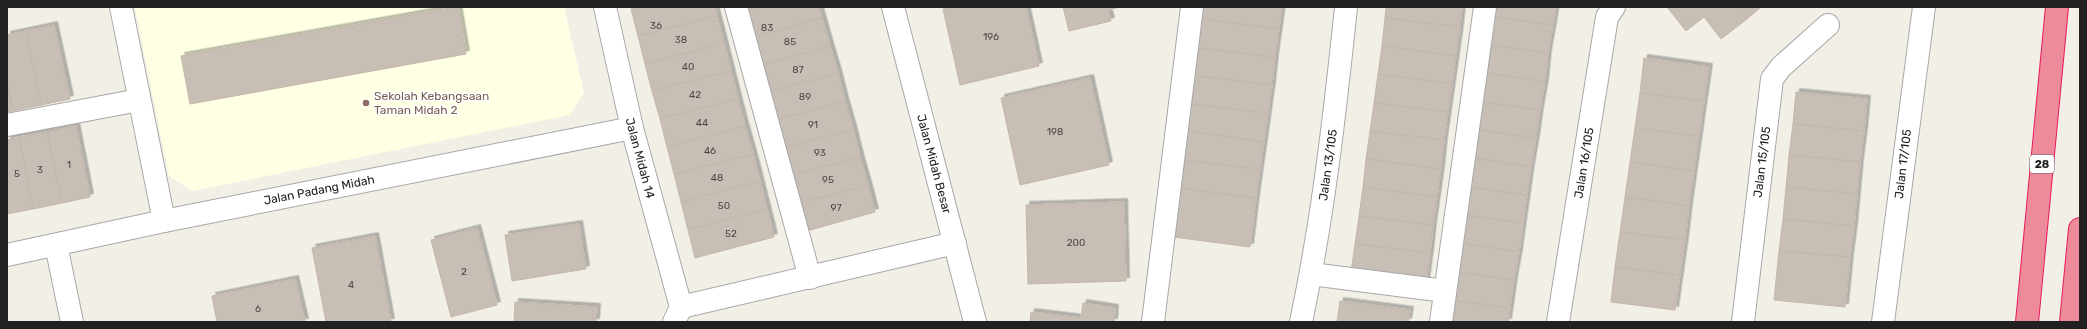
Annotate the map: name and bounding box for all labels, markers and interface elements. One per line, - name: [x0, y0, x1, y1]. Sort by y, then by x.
- house number: 36: [650, 20, 662, 32]
- house number: 83: [761, 22, 773, 34]
- house number: 196: [983, 31, 999, 43]
- house number: 38: [675, 34, 687, 46]
- house number: 85: [784, 36, 796, 48]
- house number: 40: [682, 61, 694, 73]
- house number: 87: [792, 64, 804, 76]
- place label: Sekolah Kebangsaan Taman Midah 2: [374, 89, 489, 117]
- house number: 42: [689, 89, 701, 101]
- house number: 89: [799, 91, 811, 103]
- marker: Sekolah Kebangsaan Taman Midah 2: [361, 98, 371, 108]
- street label: Jalan Midah Besar: [914, 113, 954, 216]
- street label: Jalan Midah 14: [623, 116, 658, 200]
- house number: 44: [696, 117, 708, 129]
- house number: 91: [808, 119, 818, 131]
- house number: 198: [1047, 126, 1063, 138]
- street label: Jalan 16/105: [1571, 126, 1597, 200]
- street label: Jalan 15/105: [1751, 126, 1773, 198]
- street label: Jalan 13/105: [1316, 128, 1340, 202]
- street label: Jalan 17/105: [1892, 128, 1914, 200]
- house number: 46: [704, 145, 716, 157]
- house number: 93: [814, 147, 826, 159]
- road number: 28: [2030, 155, 2054, 173]
- house number: 1: [67, 159, 71, 171]
- house number: 3: [37, 164, 43, 176]
- house number: 5: [14, 168, 20, 180]
- street label: Jalan Padang Midah: [262, 172, 376, 208]
- house number: 48: [711, 172, 723, 184]
- house number: 95: [822, 174, 834, 186]
- house number: 50: [718, 200, 730, 212]
- house number: 97: [830, 202, 842, 214]
- house number: 52: [725, 228, 737, 240]
- house number: 200: [1067, 237, 1085, 249]
- house number: 2: [461, 266, 467, 278]
- house number: 4: [348, 279, 354, 291]
- house number: 6: [255, 303, 261, 315]

